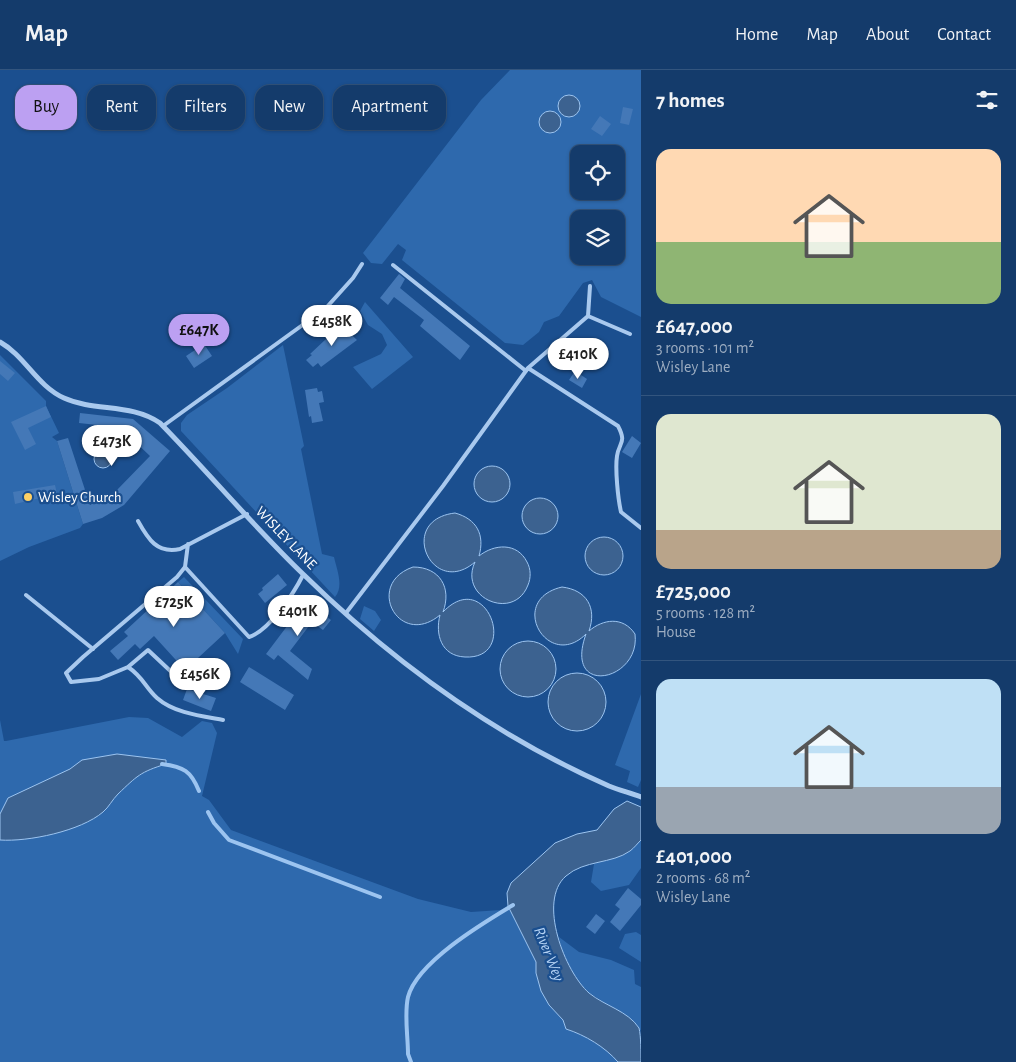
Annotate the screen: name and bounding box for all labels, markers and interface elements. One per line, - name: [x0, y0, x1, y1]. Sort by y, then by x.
- text: Map: [25, 22, 68, 46]
- text: Home: [735, 26, 778, 44]
- text: Map: [806, 26, 838, 44]
- text: About: [866, 26, 909, 44]
- text: Contact: [937, 26, 991, 44]
- chip: Buy: [15, 85, 77, 130]
- chip: Rent: [87, 85, 156, 130]
- chip: Filters: [166, 85, 245, 130]
- chip: New: [255, 85, 323, 130]
- chip: Apartment: [333, 85, 446, 130]
- icon: filters: [973, 86, 1001, 114]
- text: 7 homes: [656, 90, 725, 111]
- map controls: [570, 145, 625, 265]
- button: locate: [570, 145, 625, 200]
- icon: home: [784, 181, 874, 271]
- button: layers: [570, 210, 625, 265]
- pin: £458K: [297, 304, 367, 347]
- text: £458K: [312, 313, 352, 329]
- pin: £647K: [164, 314, 234, 356]
- text: £647,000: [656, 316, 733, 337]
- text: £647K: [179, 322, 219, 338]
- pin: £410K: [543, 338, 613, 380]
- text: 3 rooms · 101 m²: [656, 340, 754, 356]
- text: £410K: [559, 346, 597, 362]
- text: Wisley Lane: [656, 359, 730, 375]
- pin: £473K: [77, 424, 147, 467]
- text: £473K: [93, 433, 131, 449]
- icon: home: [784, 447, 874, 537]
- place label: Wisley Church: [38, 490, 122, 505]
- marker: Wisley Church: [22, 491, 34, 503]
- street label: WISLEY LANE: [253, 504, 319, 572]
- text: £725,000: [656, 581, 731, 602]
- pin: £725K: [139, 586, 209, 628]
- text: £725K: [155, 594, 193, 610]
- pin: £401K: [263, 594, 333, 637]
- text: £401K: [279, 603, 317, 619]
- text: 5 rooms · 128 m²: [656, 605, 755, 621]
- text: House: [656, 624, 696, 640]
- pin: £456K: [165, 658, 235, 700]
- text: £456K: [180, 666, 220, 682]
- icon: home: [784, 712, 874, 802]
- text: £401,000: [656, 846, 732, 867]
- text: 2 rooms · 68 m²: [656, 870, 750, 886]
- text: Wisley Lane: [656, 889, 730, 905]
- water label: River Wey: [531, 924, 567, 984]

